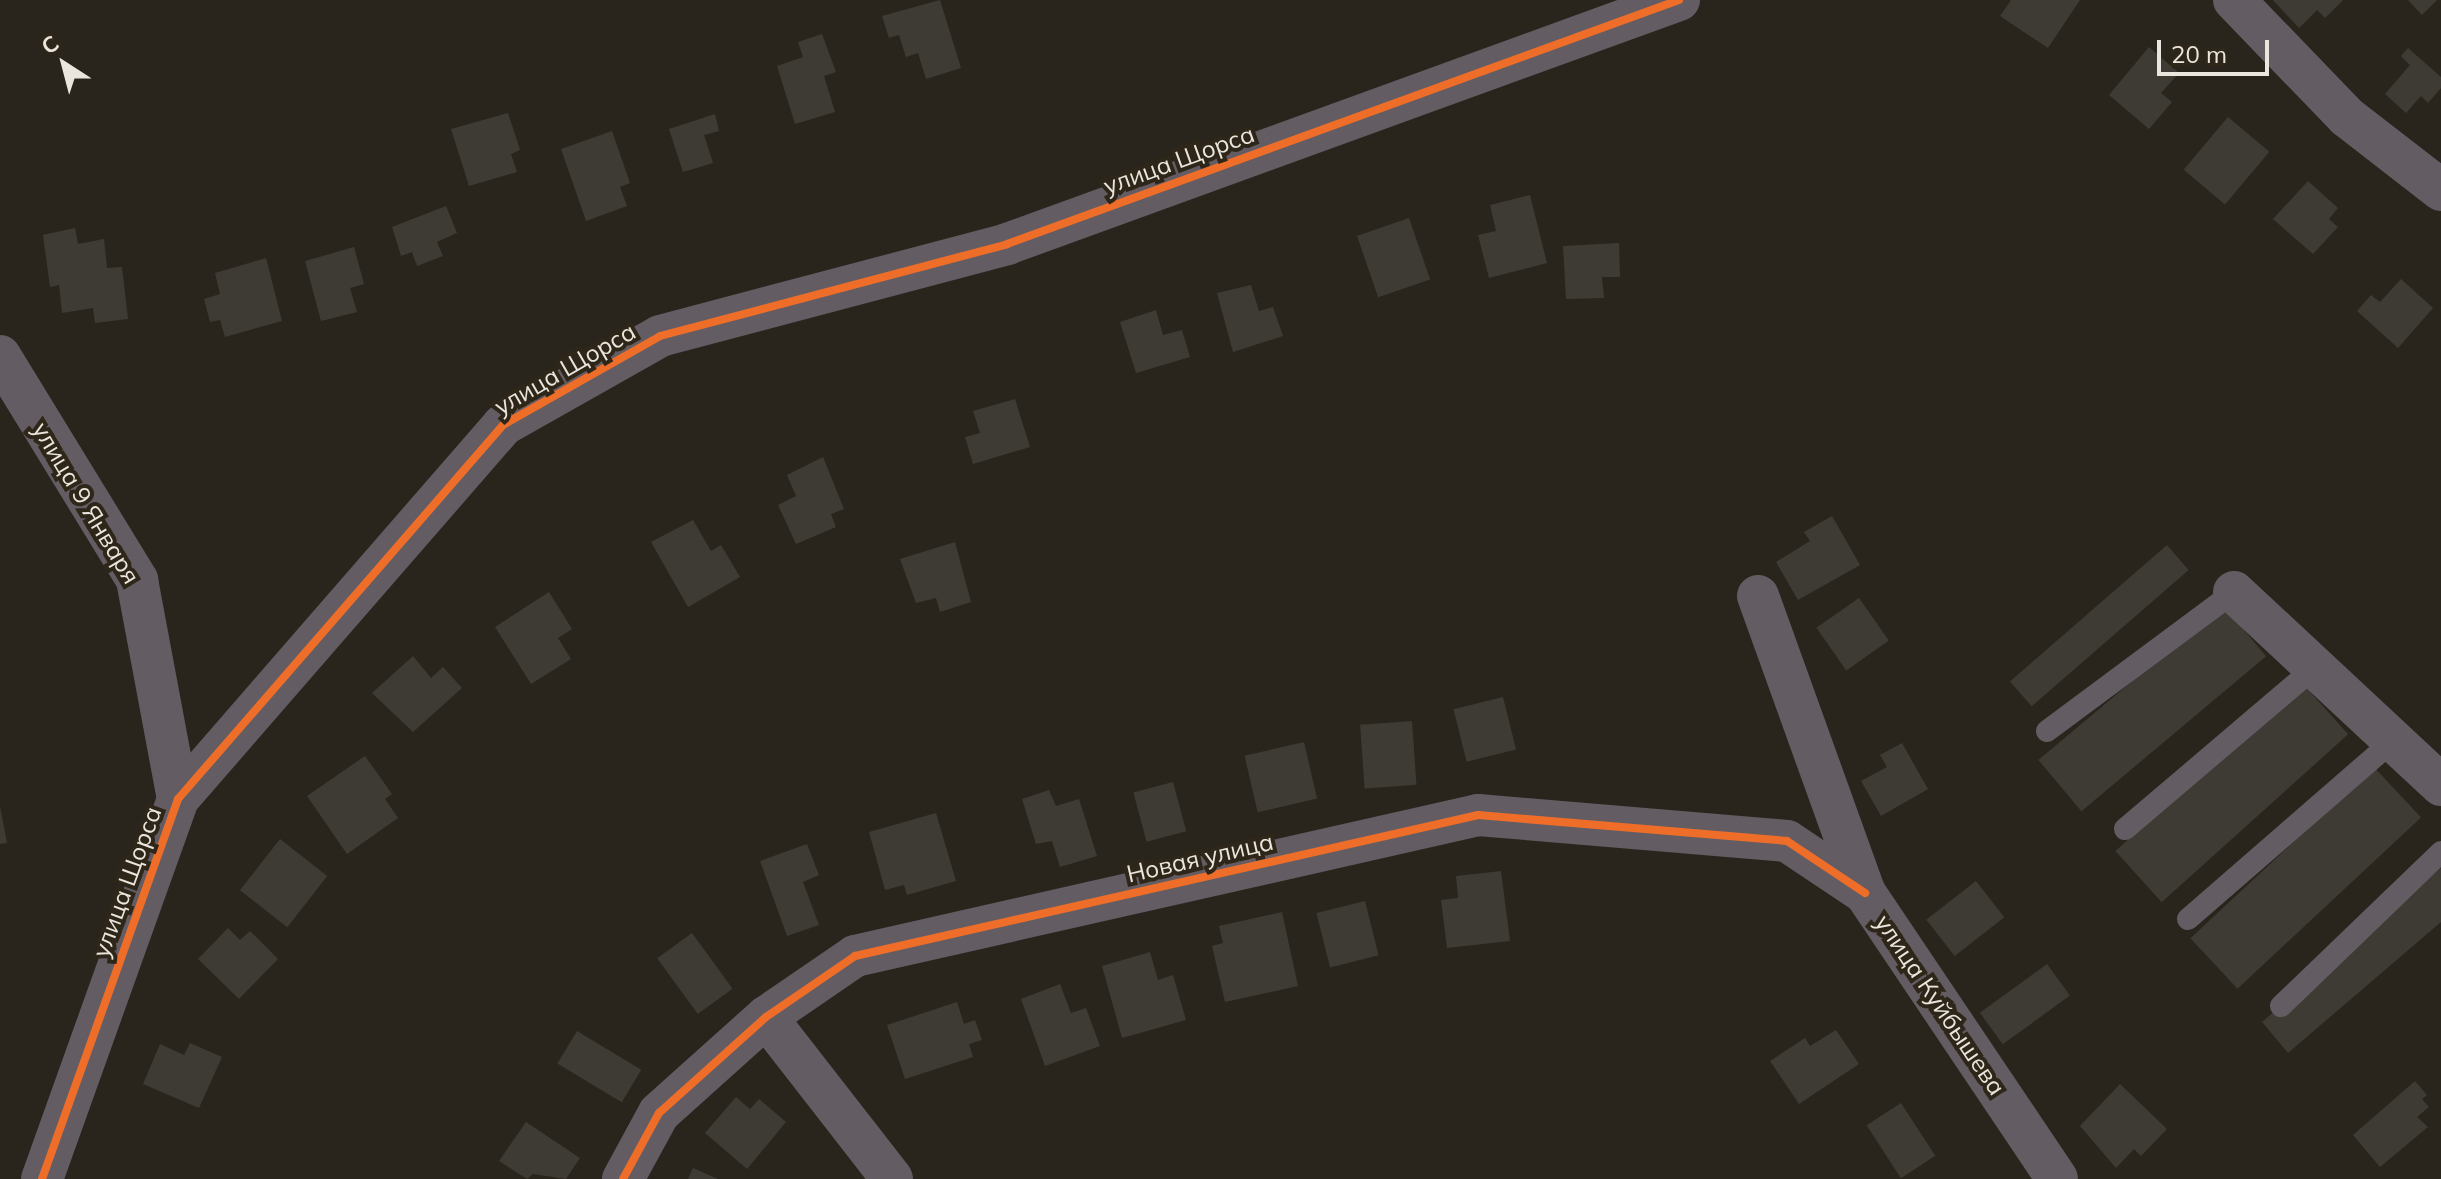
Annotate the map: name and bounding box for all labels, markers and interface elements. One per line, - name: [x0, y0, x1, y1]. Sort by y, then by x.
- north arrow: [24, 24, 104, 104]
- scale bar: [2161, 24, 2273, 74]
- text: С: [36, 29, 64, 60]
- text: 20 m: [2171, 39, 2227, 69]
- street label: улица Щорса: [1100, 119, 1258, 201]
- street label: улица Щорса: [489, 317, 641, 421]
- street label: улица 9 Января: [26, 417, 146, 589]
- street label: улица Щорса: [86, 803, 168, 961]
- street label: Новая улица: [1124, 827, 1276, 889]
- street label: улица Куйбышева: [1869, 909, 2011, 1101]

